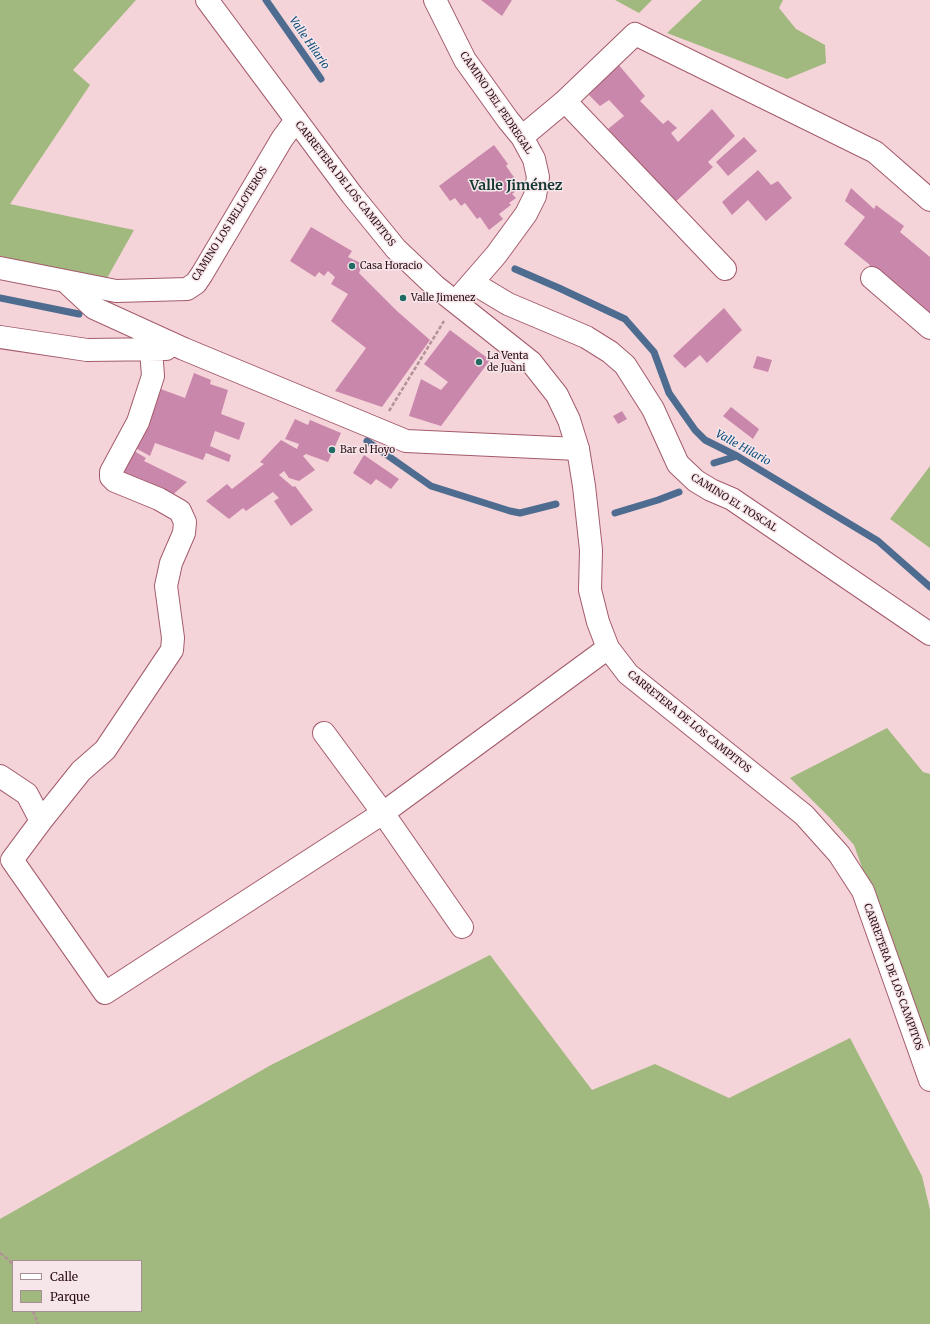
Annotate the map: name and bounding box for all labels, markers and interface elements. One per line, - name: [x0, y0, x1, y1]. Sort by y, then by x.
- water label: Valle Hilario: [286, 14, 332, 72]
- street label: CAMINO DEL PEDREGAL: [457, 50, 535, 156]
- street label: CARRETERA DE LOS CAMPITOS: [292, 119, 398, 249]
- street label: CAMINO LOS BELLOTEROS: [190, 165, 270, 283]
- district label: Valle Jiménez: [470, 178, 562, 194]
- place label: Casa Horacio: [360, 260, 422, 272]
- marker: Casa Horacio: [347, 261, 357, 271]
- place label: Valle Jimenez: [411, 292, 475, 304]
- marker: Valle Jimenez: [398, 293, 408, 303]
- place label: La Venta de Juani: [487, 350, 528, 374]
- marker: La Venta de Juani: [474, 357, 484, 367]
- water label: Valle Hilario: [713, 427, 773, 469]
- place label: Bar el Hoyo: [340, 444, 395, 456]
- marker: Bar el Hoyo: [327, 445, 337, 455]
- street label: CAMINO EL TOSCAL: [689, 471, 779, 535]
- street label: CARRETERA DE LOS CAMPITOS: [625, 668, 753, 776]
- street label: CARRETERA DE LOS CAMPITOS: [861, 902, 925, 1052]
- legend: [12, 1260, 142, 1312]
- text: Calle: [50, 1269, 78, 1284]
- text: Parque: [50, 1289, 90, 1304]

